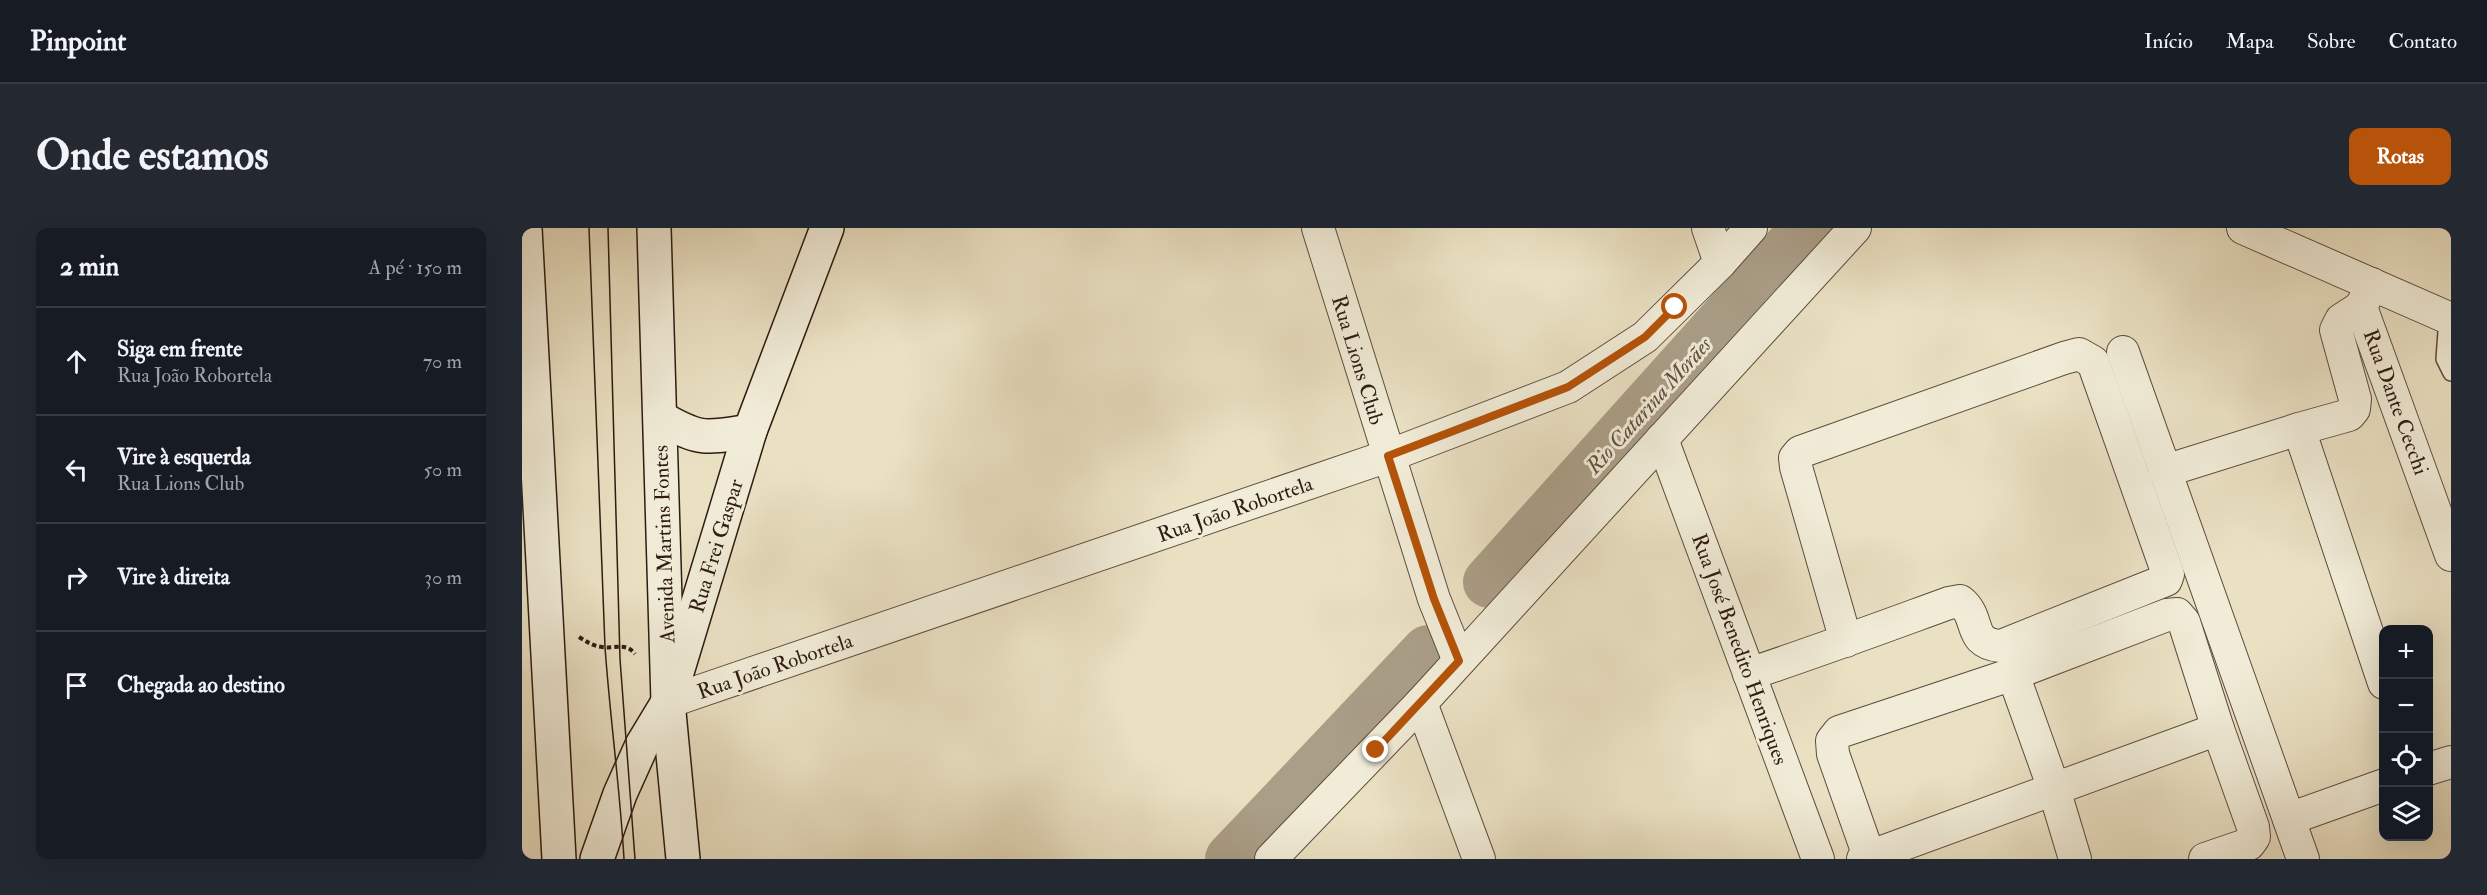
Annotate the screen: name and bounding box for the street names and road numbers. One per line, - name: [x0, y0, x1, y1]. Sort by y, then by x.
- street label: Rua Lions Club: [1325, 292, 1390, 428]
- street label: Rua Dante Cecchi: [2357, 326, 2434, 479]
- street label: Avenida Martins Fontes: [648, 445, 681, 644]
- street label: Rua João Robortela: [1154, 470, 1317, 549]
- street label: Rua Frei Gaspar: [683, 476, 750, 616]
- street label: Rua José Benedito Henriques: [1685, 530, 1794, 769]
- street label: Rua João Robortela: [694, 627, 857, 706]

